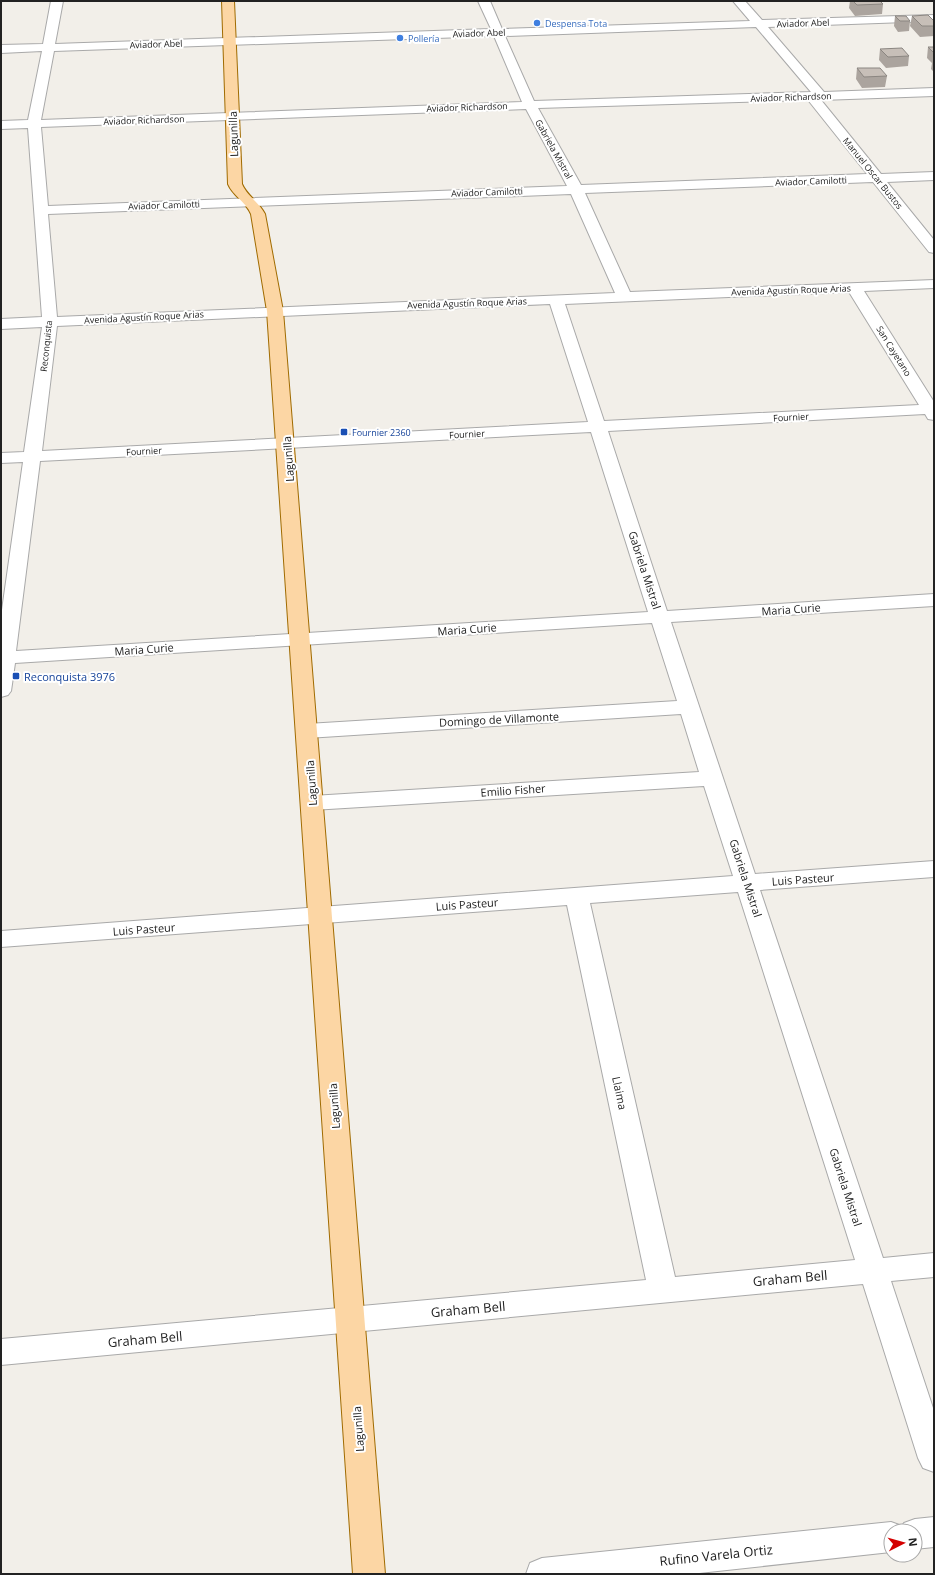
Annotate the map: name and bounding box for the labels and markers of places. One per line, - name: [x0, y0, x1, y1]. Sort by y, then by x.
- place label: Despensa Tota: [545, 17, 607, 30]
- marker: Despensa Tota: [532, 18, 542, 28]
- place label: Pollería: [408, 32, 439, 45]
- marker: Pollería: [395, 33, 405, 43]
- place label: Fournier 2360: [352, 426, 411, 439]
- marker: Fournier 2360: [339, 427, 349, 437]
- place label: Reconquista 3976: [24, 669, 115, 684]
- marker: Reconquista 3976: [11, 671, 21, 681]

